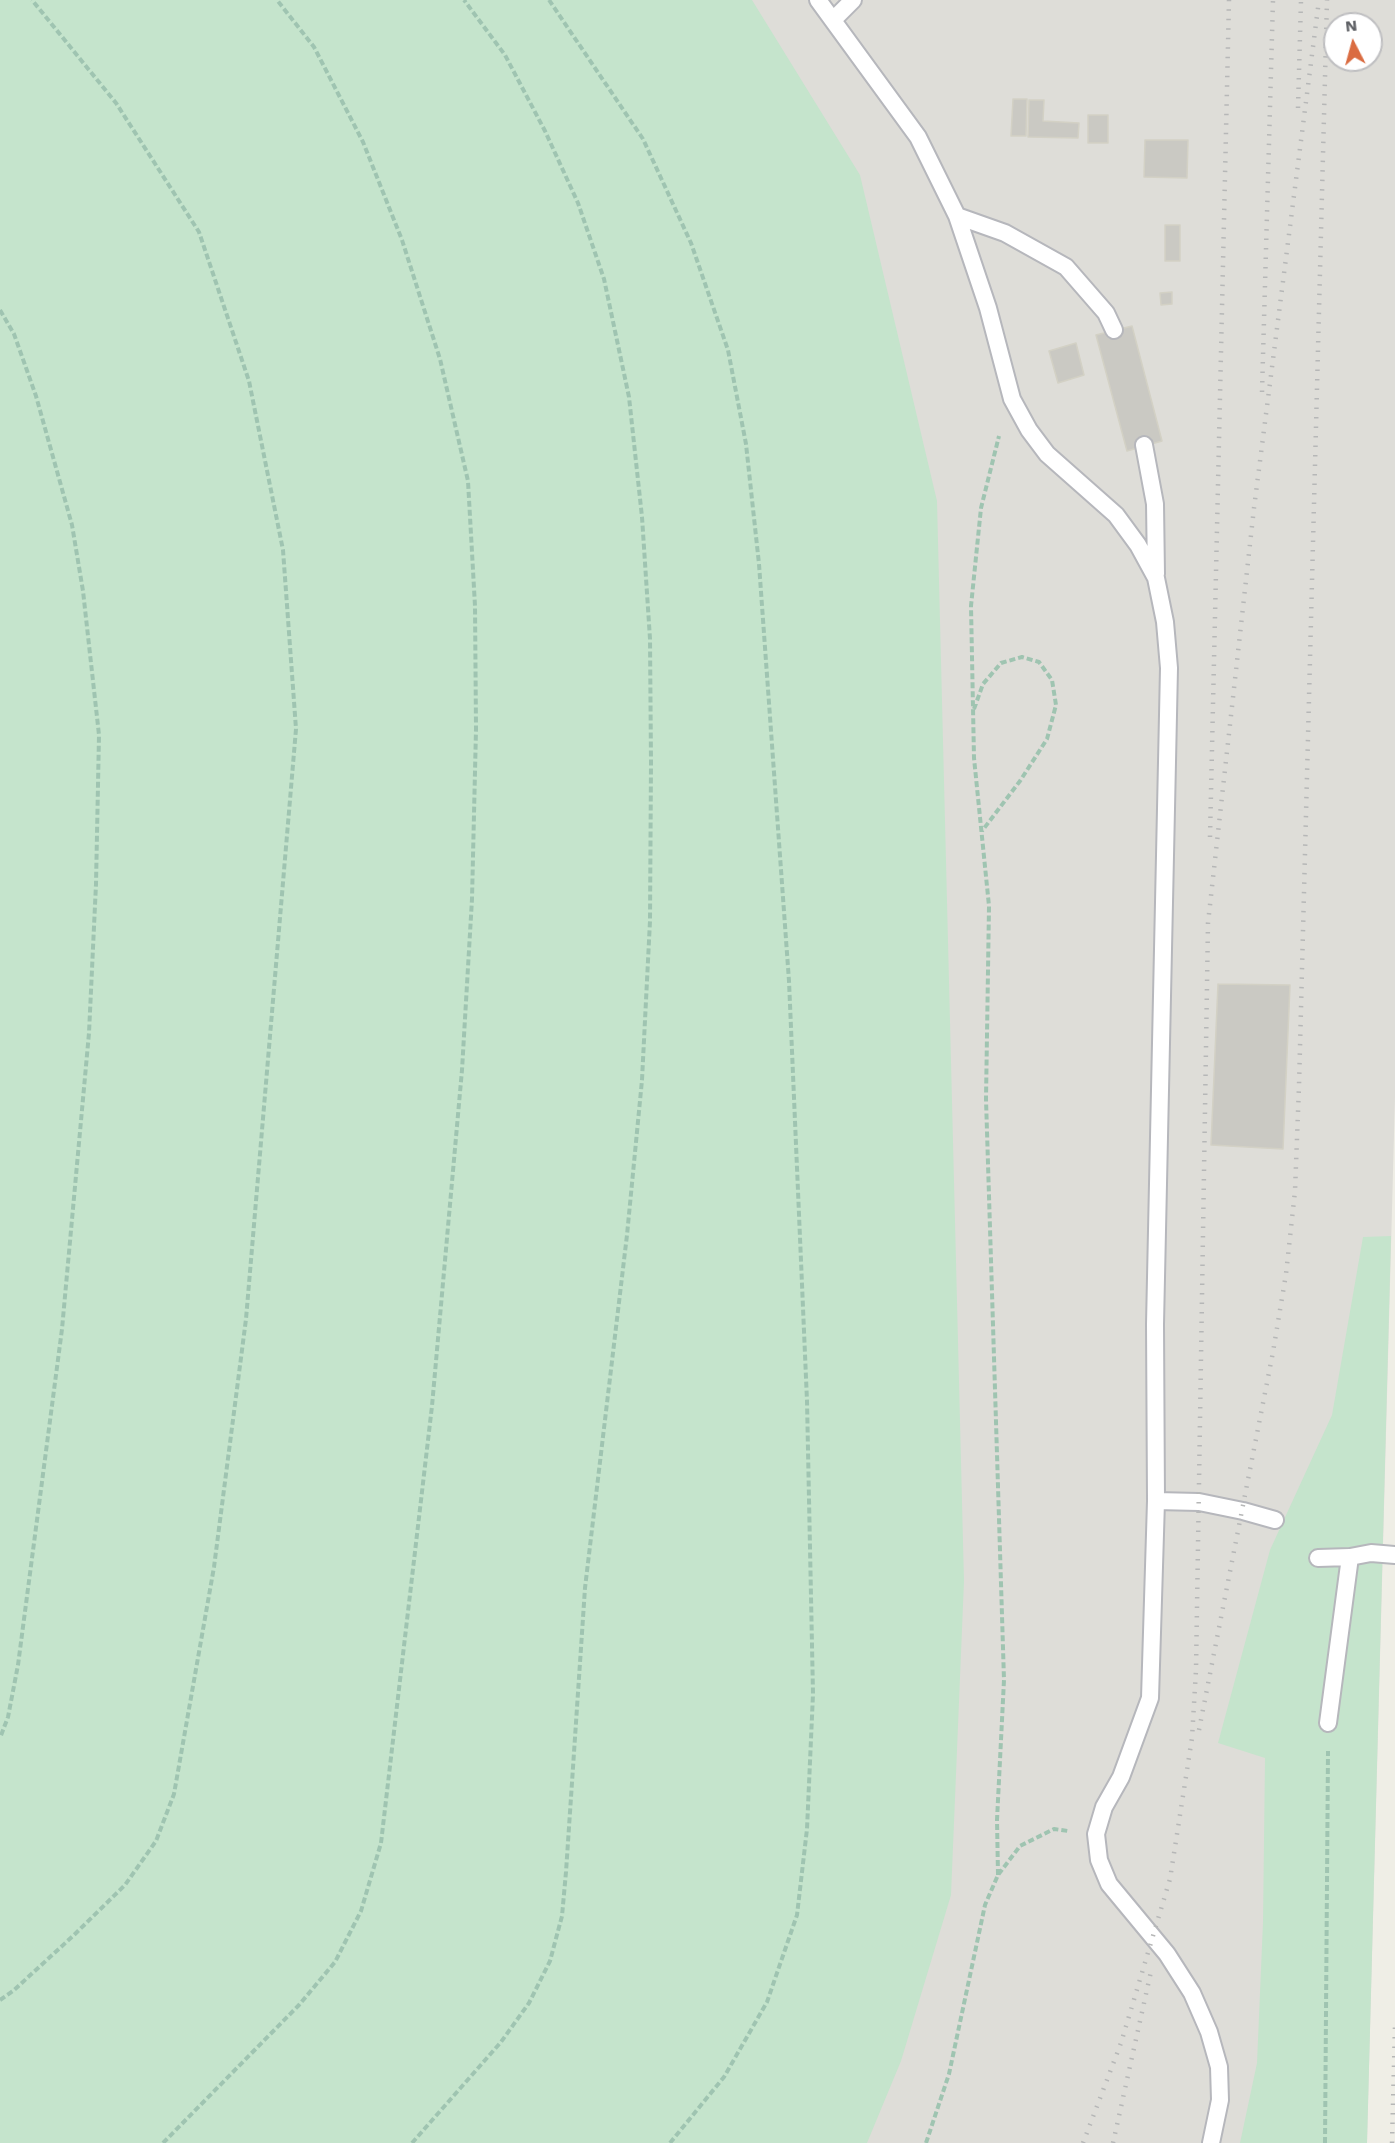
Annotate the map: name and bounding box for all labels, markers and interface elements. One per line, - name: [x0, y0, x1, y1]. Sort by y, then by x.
- north arrow: [1323, 12, 1383, 72]
- text: N: [1344, 16, 1358, 36]

